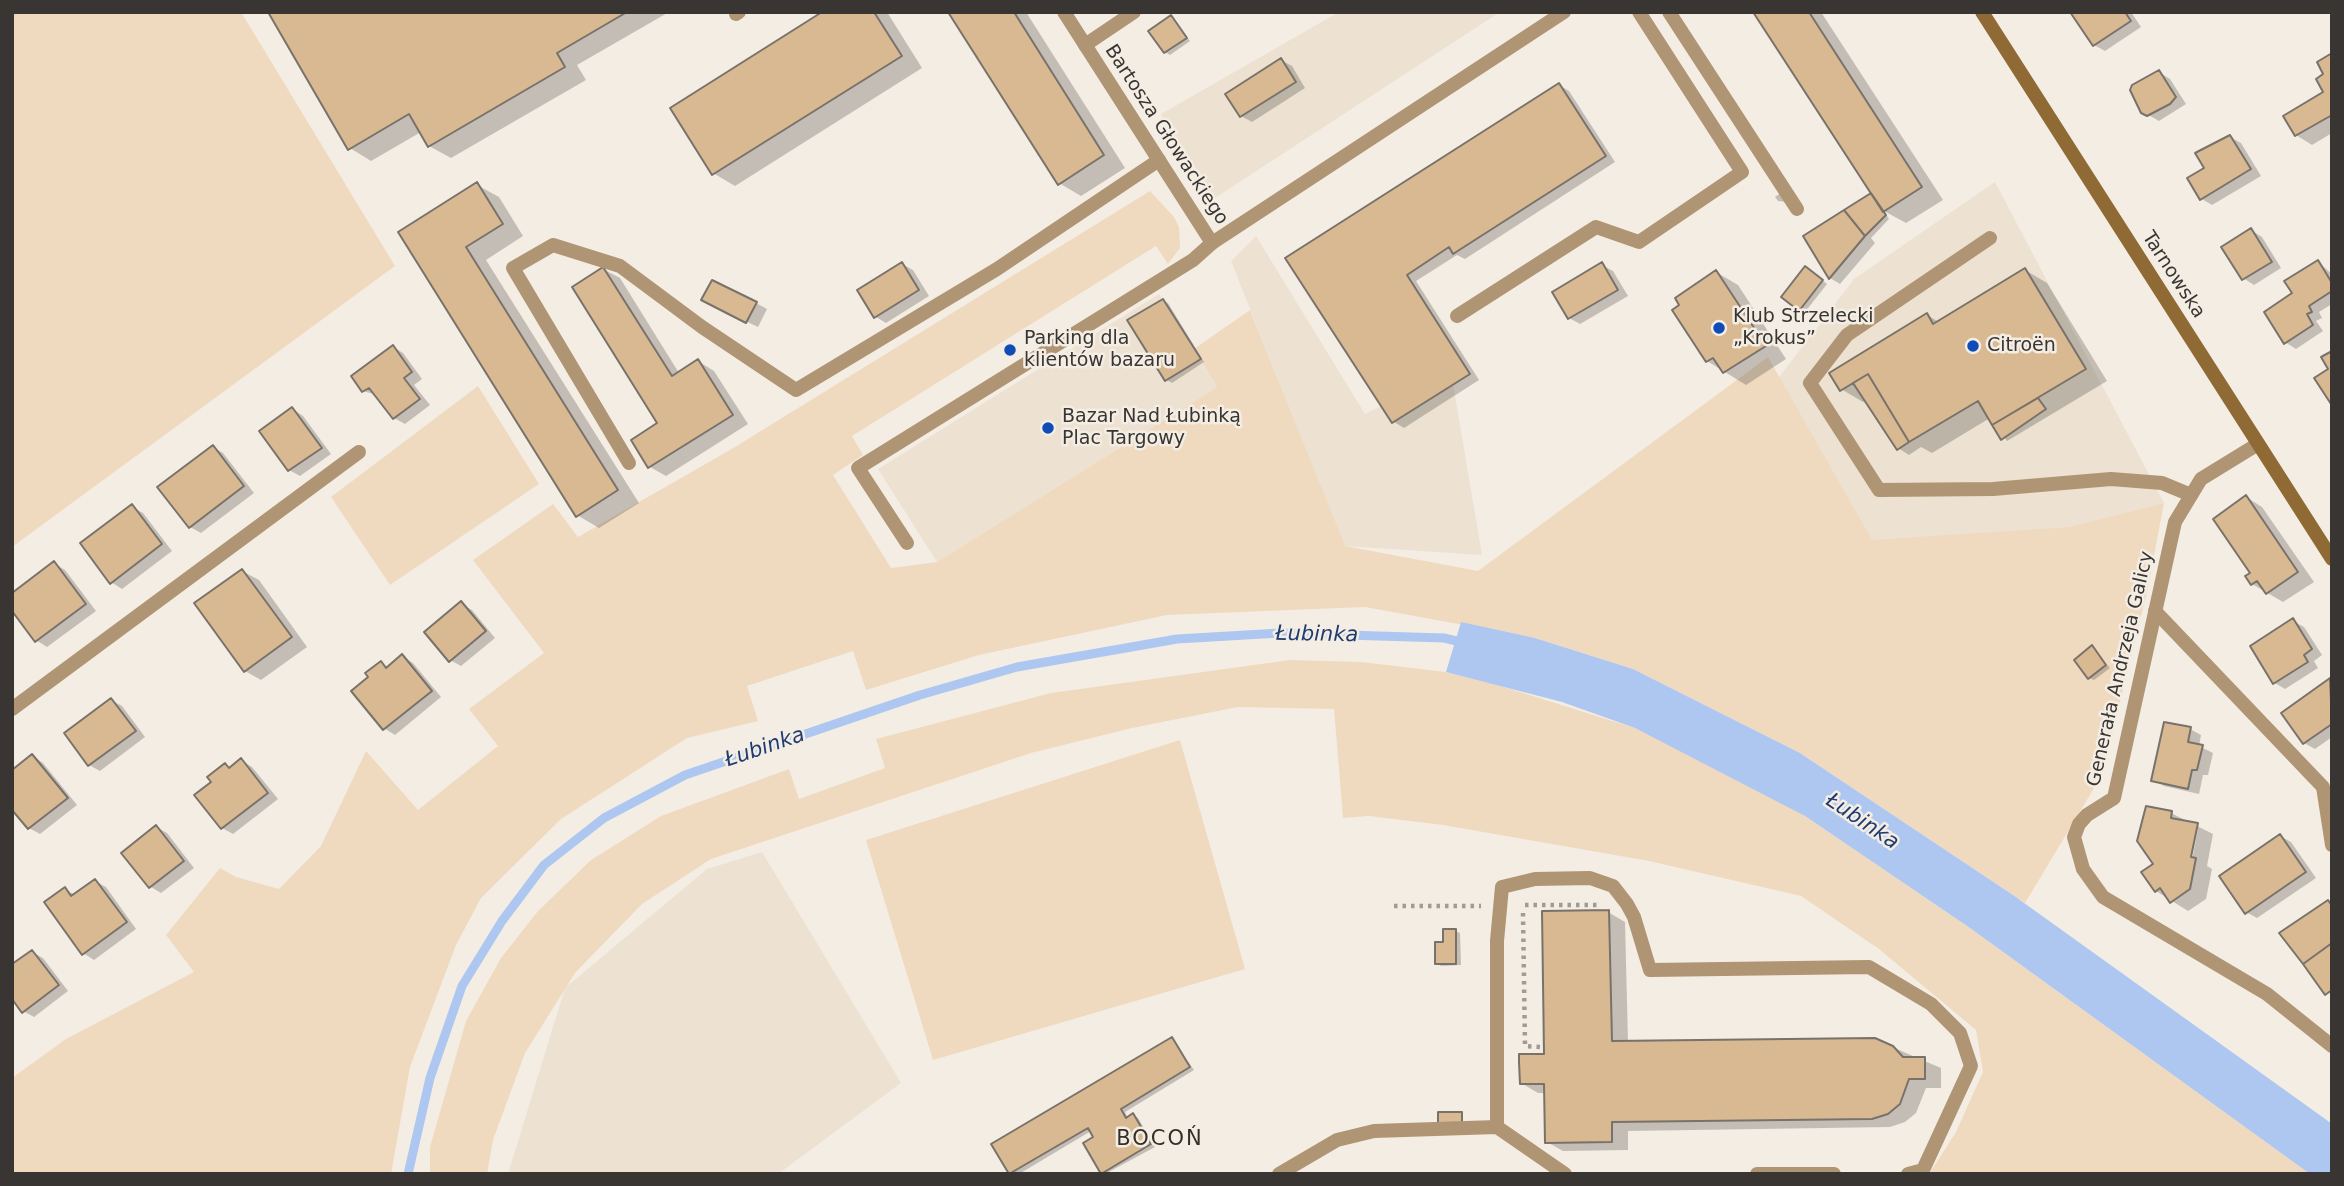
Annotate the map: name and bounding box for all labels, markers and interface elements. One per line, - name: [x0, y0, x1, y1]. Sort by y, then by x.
- street label: Bartosza Głowackiego: [1099, 41, 1233, 229]
- street label: Tarnowska: [2136, 227, 2210, 323]
- place label: Klub Strzelecki „Krokus”: [1733, 306, 1874, 350]
- marker: Klub Strzelecki „Krokus”: [1711, 320, 1727, 336]
- place label: Parking dla klientów bazaru: [1024, 328, 1175, 372]
- place label: Citroën: [1987, 335, 2056, 357]
- marker: Citroën: [1965, 338, 1981, 354]
- marker: Parking dla klientów bazaru: [1002, 342, 1018, 358]
- place label: Bazar Nad Łubinką Plac Targowy: [1062, 406, 1241, 450]
- marker: Bazar Nad Łubinką Plac Targowy: [1040, 420, 1056, 436]
- street label: Generała Andrzeja Galicy: [2083, 549, 2159, 789]
- water label: Łubinka: [1275, 622, 1359, 648]
- water label: Łubinka: [722, 723, 808, 773]
- water label: Łubinka: [1821, 788, 1903, 856]
- district label: BOCOŃ: [1117, 1127, 1203, 1153]

